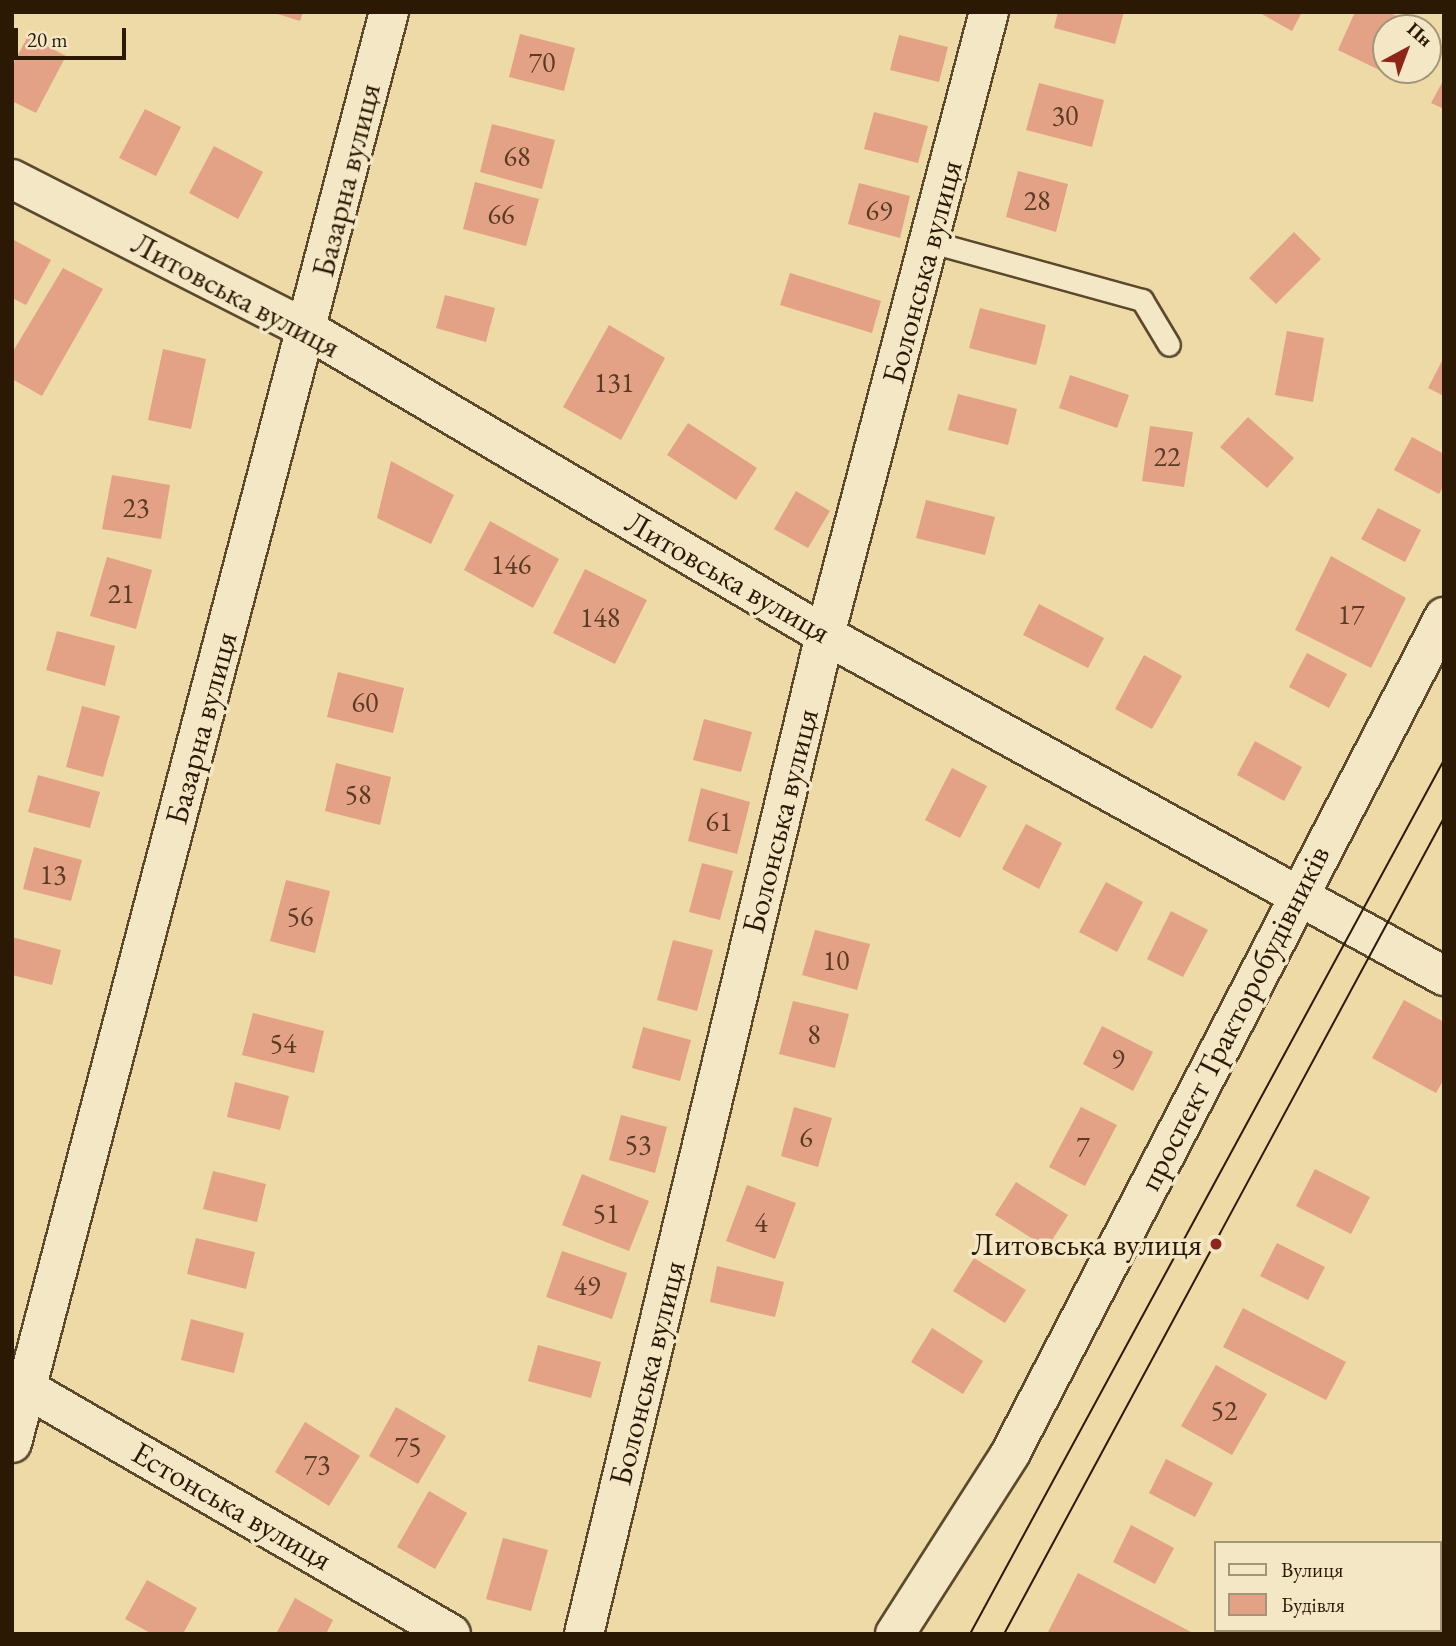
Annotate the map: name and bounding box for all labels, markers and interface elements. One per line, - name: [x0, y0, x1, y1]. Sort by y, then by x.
- scale bar: [18, 14, 130, 58]
- north arrow: [1372, 14, 1442, 84]
- text: Пн: [1402, 16, 1438, 52]
- text: 20 m: [27, 26, 68, 53]
- house number: 70: [529, 45, 555, 79]
- street label: Базарна вулиця: [303, 79, 389, 281]
- house number: 30: [1052, 98, 1078, 132]
- house number: 68: [504, 139, 530, 173]
- street label: Болонська вулиця: [874, 156, 970, 388]
- house number: 28: [1024, 183, 1050, 217]
- house number: 69: [866, 193, 892, 227]
- house number: 66: [488, 197, 514, 231]
- street label: Литовська вулиця: [125, 224, 347, 366]
- house number: 131: [594, 365, 634, 399]
- house number: 22: [1154, 439, 1180, 473]
- house number: 23: [123, 490, 149, 524]
- street label: Литовська вулиця: [619, 503, 837, 651]
- house number: 146: [491, 547, 531, 581]
- house number: 21: [108, 576, 134, 610]
- house number: 17: [1338, 597, 1364, 631]
- house number: 148: [580, 600, 620, 634]
- street label: Базарна вулиця: [157, 627, 245, 829]
- house number: 60: [352, 685, 378, 719]
- street label: Болонська вулиця: [734, 705, 826, 937]
- house number: 58: [345, 777, 371, 811]
- house number: 61: [706, 804, 732, 838]
- street label: проспект Тракторобудівників: [1130, 839, 1338, 1197]
- house number: 13: [40, 857, 66, 891]
- house number: 56: [287, 899, 313, 933]
- house number: 10: [823, 943, 849, 977]
- house number: 8: [807, 1017, 821, 1051]
- house number: 54: [270, 1026, 296, 1060]
- house number: 9: [1111, 1041, 1125, 1075]
- house number: 6: [799, 1120, 813, 1154]
- house number: 53: [625, 1127, 651, 1161]
- house number: 7: [1076, 1129, 1090, 1163]
- house number: 51: [593, 1196, 619, 1230]
- house number: 4: [754, 1205, 768, 1239]
- place label: Литовська вулиця: [972, 1225, 1202, 1263]
- marker: Литовська вулиця: [1208, 1236, 1224, 1252]
- street label: Болонська вулиця: [601, 1257, 693, 1489]
- house number: 49: [574, 1268, 600, 1302]
- house number: 52: [1211, 1393, 1237, 1427]
- house number: 75: [395, 1429, 421, 1463]
- street label: Естонська вулиця: [125, 1433, 339, 1579]
- house number: 73: [304, 1447, 330, 1481]
- legend: [1214, 1541, 1442, 1632]
- text: Вулиця: [1281, 1556, 1343, 1583]
- text: Будівля: [1281, 1591, 1345, 1618]

